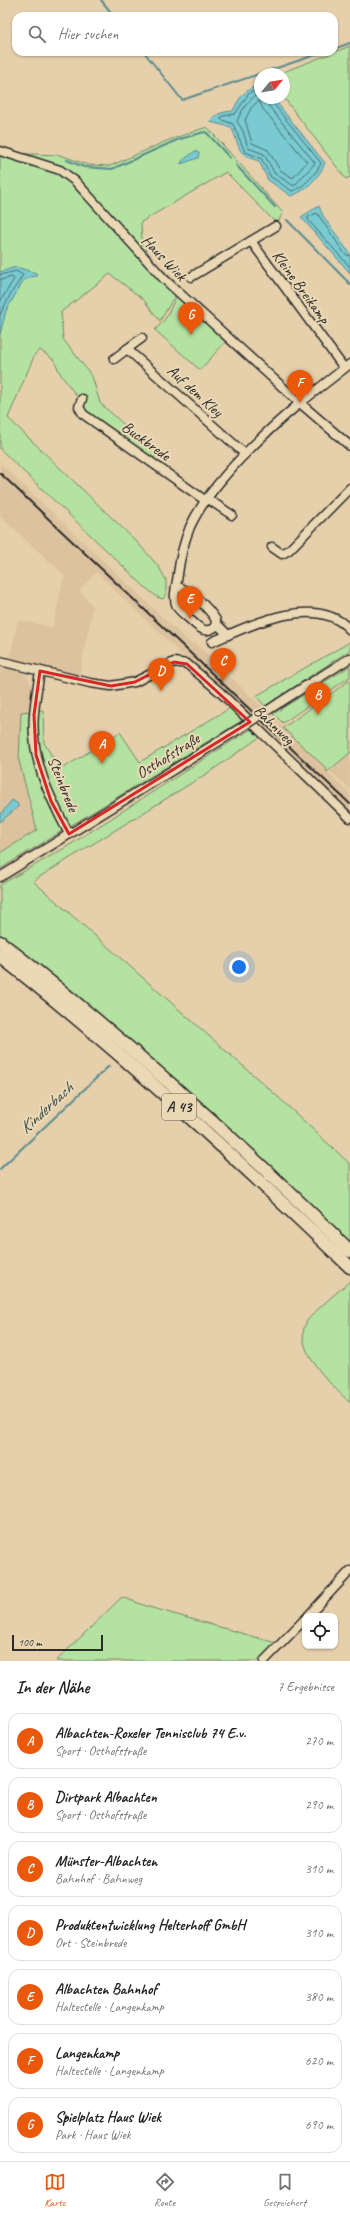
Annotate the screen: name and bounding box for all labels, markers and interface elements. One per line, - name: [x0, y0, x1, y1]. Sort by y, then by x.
- search box: [12, 12, 338, 56]
- icon: search: [26, 23, 48, 45]
- text: Hier suchen: [58, 25, 118, 44]
- north arrow: [254, 68, 290, 104]
- street label: Haus Wiek: [137, 231, 192, 286]
- street label: Kleine Breikamp: [268, 246, 335, 328]
- pin: G: [178, 302, 204, 335]
- street label: Auf dem Kley: [163, 361, 228, 422]
- pin: F: [287, 370, 313, 403]
- street label: Buckbrede: [118, 417, 176, 466]
- pin: E: [177, 586, 203, 619]
- pin: C: [210, 648, 236, 681]
- pin: D: [148, 658, 174, 691]
- pin: B: [305, 682, 331, 715]
- street label: Bahnweg: [249, 701, 300, 750]
- street label: Osthofstraße: [133, 728, 205, 783]
- pin: A: [89, 731, 115, 764]
- street label: Steinbrede: [43, 753, 84, 816]
- your location: [229, 957, 249, 977]
- water label: Kinderbach: [15, 1077, 78, 1138]
- road number: A 43: [162, 1094, 196, 1120]
- map controls: [302, 1613, 338, 1649]
- button: locate: [302, 1613, 338, 1649]
- scale bar: [12, 1633, 103, 1652]
- text: 100 m: [18, 1635, 42, 1649]
- text: In der Nähe: [16, 1677, 89, 1698]
- text: 7 Ergebnisse: [278, 1679, 334, 1695]
- text: Albachten-Roxeler Tennisclub 74 E.v.: [55, 1724, 246, 1743]
- text: A: [27, 1733, 33, 1749]
- text: 270 m: [305, 1733, 333, 1749]
- text: Sport · Osthofstraße: [55, 1743, 146, 1759]
- text: Dirtpark Albachten: [55, 1788, 157, 1807]
- text: B: [27, 1797, 33, 1813]
- text: 290 m: [305, 1797, 333, 1813]
- text: Sport · Osthofstraße: [55, 1807, 146, 1823]
- text: Münster-Albachten: [55, 1852, 157, 1871]
- text: C: [27, 1861, 33, 1877]
- text: 310 m: [305, 1861, 333, 1877]
- text: Bahnhof · Bahnweg: [55, 1871, 142, 1887]
- text: Produktentwicklung Helterhoff GmbH: [55, 1916, 245, 1935]
- text: D: [26, 1925, 34, 1941]
- text: 310 m: [305, 1925, 333, 1941]
- text: Ort · Steinbrede: [55, 1935, 126, 1951]
- text: Albachten Bahnhof: [55, 1980, 157, 1999]
- text: E: [27, 1989, 33, 2005]
- text: 380 m: [305, 1989, 333, 2005]
- text: Haltestelle · Langenkamp: [55, 1999, 164, 2015]
- text: Langenkamp: [55, 2044, 119, 2063]
- text: F: [27, 2053, 33, 2069]
- text: 620 m: [305, 2053, 333, 2069]
- text: Haltestelle · Langenkamp: [55, 2063, 164, 2079]
- text: Spielplatz Haus Wiek: [55, 2108, 161, 2127]
- text: G: [27, 2117, 33, 2133]
- text: 690 m: [305, 2117, 333, 2133]
- text: Park · Haus Wiek: [55, 2127, 131, 2143]
- tab: Karte: [44, 2171, 66, 2209]
- tab: Route: [154, 2171, 176, 2209]
- tab: Gespeichert: [263, 2171, 306, 2209]

